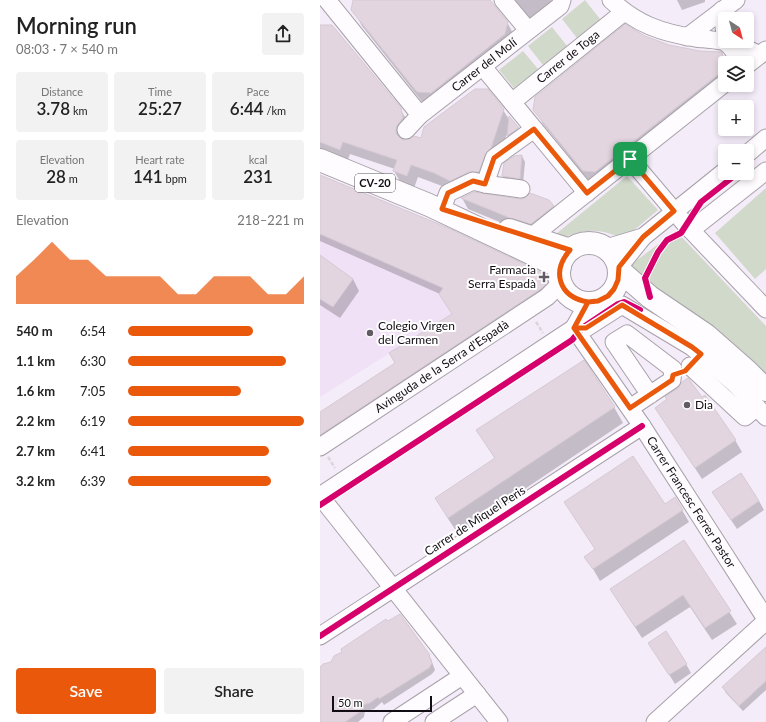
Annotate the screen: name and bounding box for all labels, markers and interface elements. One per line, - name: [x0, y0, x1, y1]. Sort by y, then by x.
- text: Morning run: [16, 12, 137, 39]
- north arrow: [718, 12, 754, 48]
- map controls: [718, 12, 754, 180]
- button: share: [262, 13, 304, 55]
- street label: Carrer de Toga: [533, 27, 602, 86]
- street label: Carrer del Molí: [448, 34, 520, 95]
- text: 08:03 · 7 × 540 m: [16, 41, 118, 57]
- button: layers: [718, 56, 754, 92]
- text: Distance: [41, 85, 83, 98]
- text: Time: [148, 85, 172, 98]
- text: Pace: [247, 85, 269, 98]
- text: 3.78: [36, 98, 70, 119]
- text: 25:27: [138, 98, 182, 119]
- text: 6:44: [230, 98, 264, 119]
- button: +: [718, 100, 754, 136]
- text: km: [70, 104, 88, 117]
- text: /km: [264, 104, 286, 117]
- pin: [613, 142, 647, 176]
- button: −: [718, 144, 754, 180]
- icon: arrive: [619, 148, 641, 170]
- text: Elevation: [40, 153, 84, 166]
- text: Heart rate: [135, 153, 185, 166]
- text: kcal: [249, 153, 267, 166]
- text: 28: [46, 166, 66, 187]
- text: 141: [133, 166, 163, 187]
- text: 231: [243, 166, 273, 187]
- text: m: [66, 172, 78, 185]
- text: bpm: [163, 172, 187, 185]
- road number: CV-20: [355, 174, 395, 192]
- text: Elevation: [16, 212, 69, 228]
- text: 218–221 m: [237, 212, 304, 228]
- place label: Farmacia Serra Espadà: [468, 262, 536, 291]
- marker: Farmacia Serra Espadà: [539, 272, 549, 282]
- street label: Avinguda de la Serra d'Espadà: [372, 316, 511, 416]
- place label: Colegio Virgen del Carmen: [378, 318, 455, 347]
- text: 540 m: [16, 323, 53, 339]
- text: 6:54: [80, 323, 106, 339]
- marker: Colegio Virgen del Carmen: [365, 328, 375, 338]
- text: 1.1 km: [16, 353, 55, 369]
- text: 6:30: [80, 353, 106, 369]
- text: 1.6 km: [16, 383, 55, 399]
- text: 7:05: [80, 383, 106, 399]
- place label: Dia: [695, 397, 713, 412]
- marker: Dia: [682, 400, 692, 410]
- text: 2.2 km: [16, 413, 55, 429]
- text: 6:19: [80, 413, 106, 429]
- street label: Carrer Francesc Ferrer Pastor: [644, 433, 740, 571]
- text: 2.7 km: [16, 443, 55, 459]
- text: 6:41: [80, 443, 106, 459]
- text: 3.2 km: [16, 473, 55, 489]
- text: 6:39: [80, 473, 106, 489]
- street label: Carrer de Miquel Peris: [421, 482, 528, 559]
- button: Save: [16, 668, 156, 714]
- button: Share: [164, 668, 304, 714]
- scale bar: [332, 694, 432, 713]
- text: 50 m: [338, 696, 363, 709]

